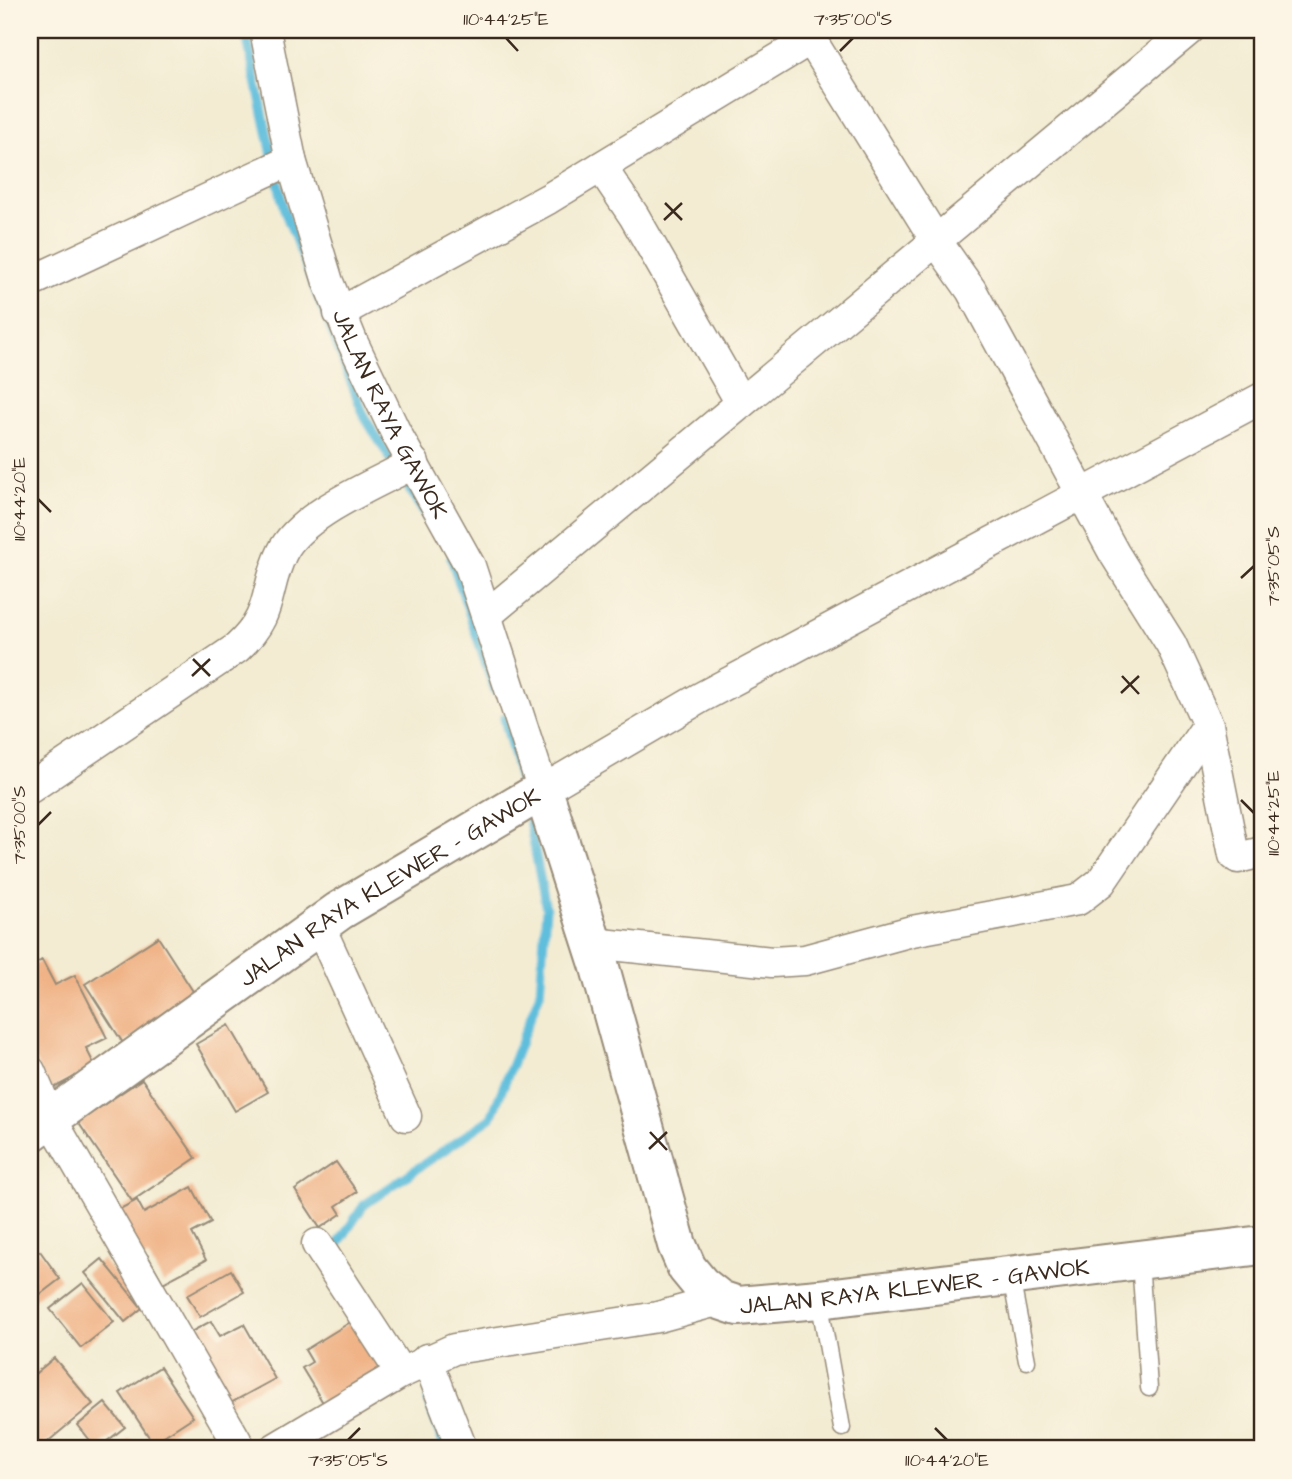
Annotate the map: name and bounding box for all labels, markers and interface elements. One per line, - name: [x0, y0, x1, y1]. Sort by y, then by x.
- text: 110°44'25"E: [463, 7, 549, 32]
- text: 7°35'00"S: [814, 7, 892, 32]
- street label: JALAN RAYA GAWOK: [324, 305, 456, 525]
- text: 110°44'20"E: [7, 457, 32, 541]
- text: 7°35'05"S: [1261, 526, 1286, 606]
- text: 110°44'25"E: [1261, 770, 1286, 856]
- street label: JALAN RAYA KLEWER - GAWOK: [233, 780, 546, 995]
- text: 7°35'00"S: [7, 786, 32, 864]
- street label: JALAN RAYA KLEWER - GAWOK: [739, 1251, 1091, 1323]
- text: 7°35'05"S: [308, 1448, 388, 1473]
- text: 110°44'20"E: [905, 1448, 989, 1473]

